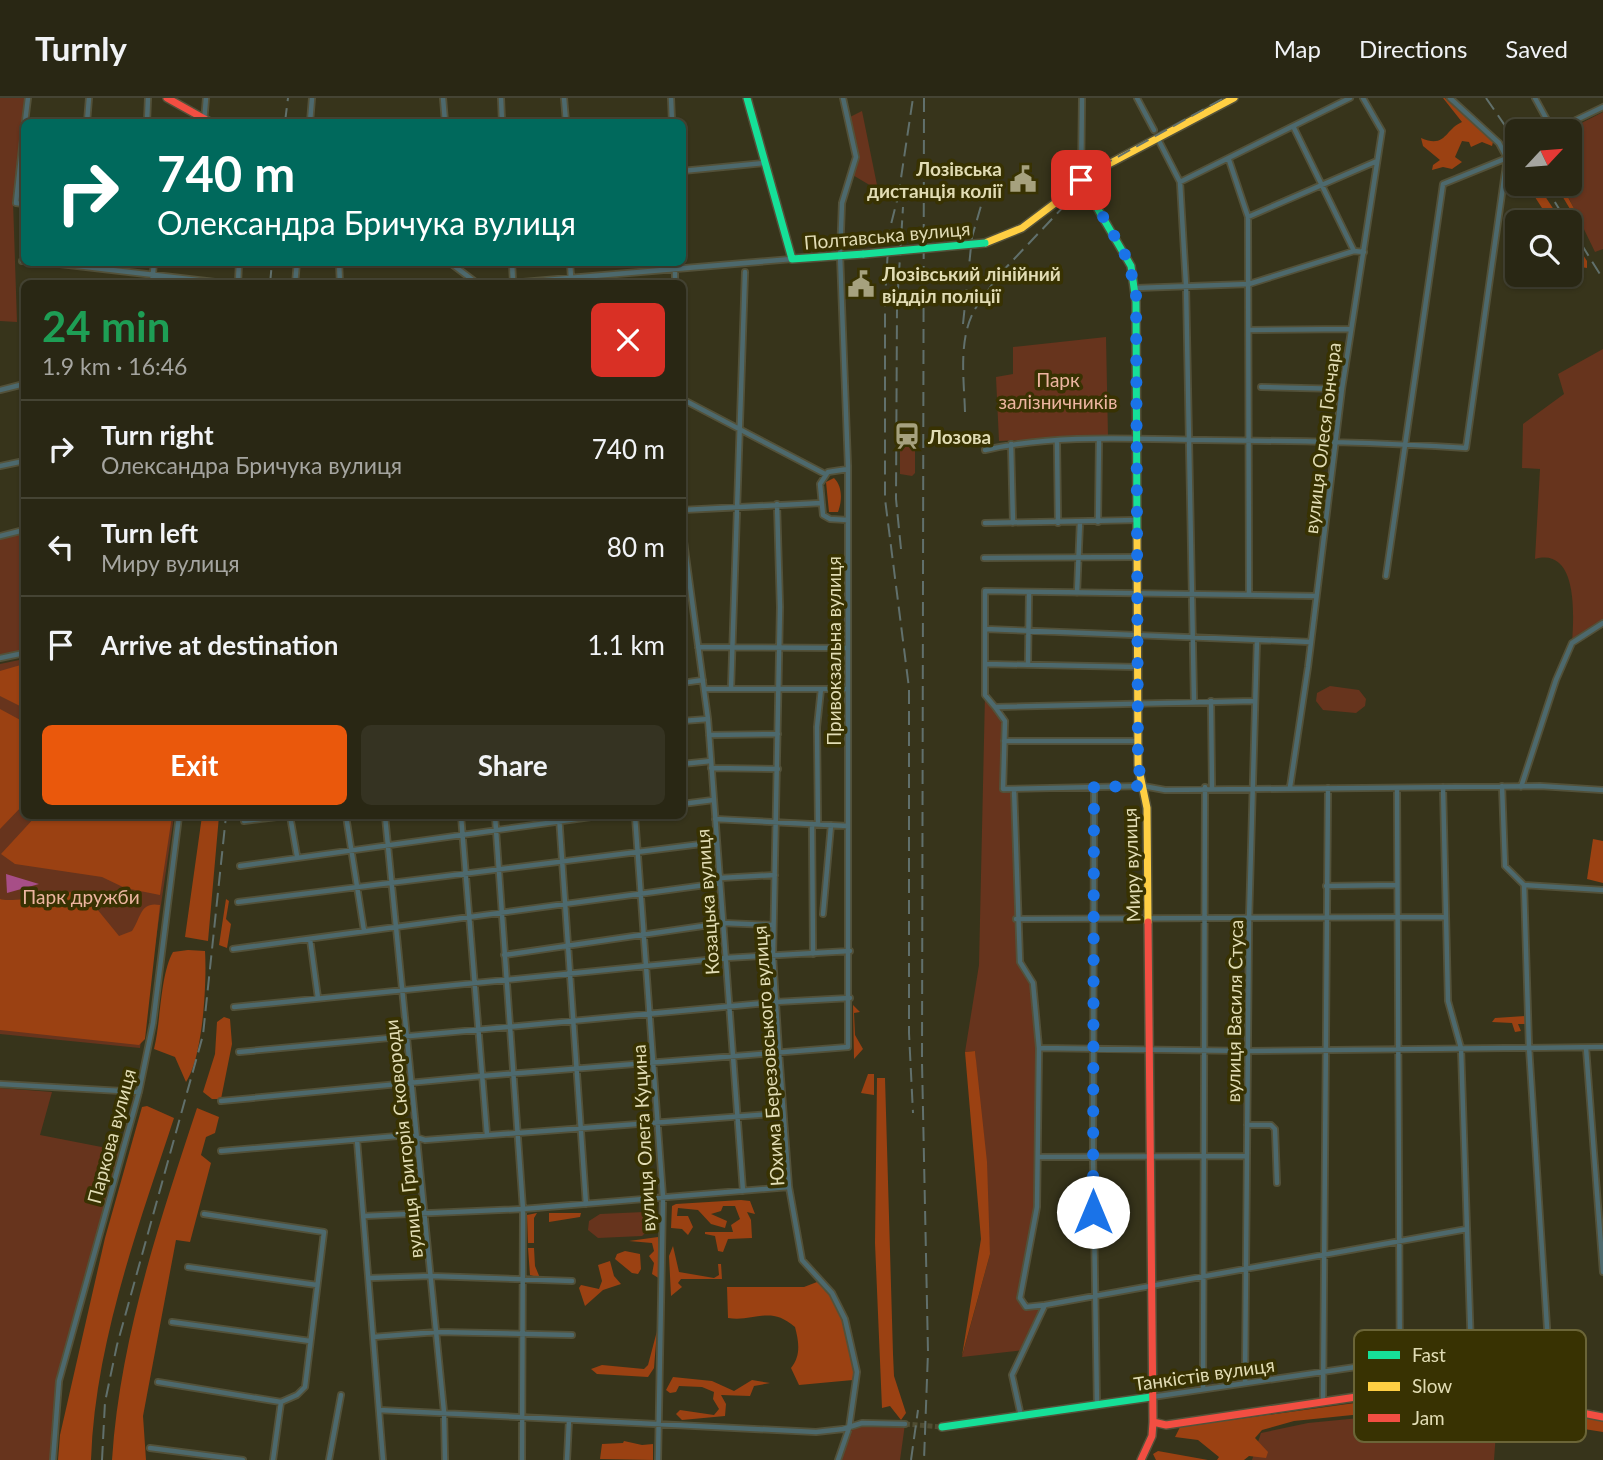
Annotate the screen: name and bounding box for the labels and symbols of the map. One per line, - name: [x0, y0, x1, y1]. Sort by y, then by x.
- north arrow: [1505, 119, 1582, 196]
- pin: [1051, 150, 1111, 210]
- place label: Лозівська дистанція колії: [867, 157, 1003, 202]
- public building icon: Лозівська дистанція колії: [1008, 164, 1038, 194]
- street label: Полтавська вулиця: [803, 216, 971, 254]
- place label: Лозівський лінійний відділ поліції: [881, 262, 1061, 307]
- public building icon: Лозівський лінійний відділ поліції: [846, 269, 876, 299]
- street label: вулиця Олеся Гончара: [1299, 341, 1345, 535]
- park label: Парк залізничників: [998, 368, 1118, 413]
- station icon: Лозова: [892, 421, 922, 451]
- place label: Лозова: [927, 425, 991, 448]
- street label: Привокзальна вулиця: [822, 556, 845, 746]
- street label: Миру вулиця: [1118, 807, 1144, 923]
- street label: Козацька вулиця: [690, 828, 724, 976]
- park label: Парк дружби: [22, 885, 140, 908]
- street label: вулиця Василя Стуса: [1221, 919, 1247, 1103]
- street label: Юхима Березовського вулиця: [747, 925, 789, 1187]
- street label: вулиця Григорія Сковороди: [379, 1019, 427, 1259]
- street label: вулиця Олега Куцина: [627, 1044, 659, 1232]
- street label: Паркова вулиця: [82, 1066, 140, 1206]
- position arrow: [1056, 1175, 1130, 1249]
- legend: [1354, 1330, 1586, 1442]
- text: Fast: [1412, 1343, 1446, 1366]
- street label: Танкістів вулиця: [1132, 1353, 1276, 1395]
- text: Slow: [1412, 1374, 1452, 1397]
- text: Jam: [1412, 1406, 1445, 1429]

